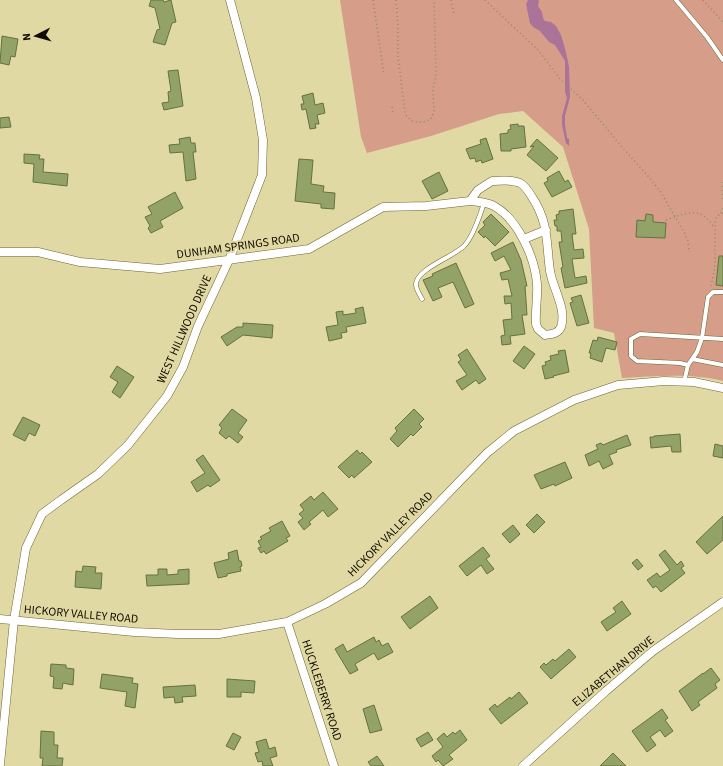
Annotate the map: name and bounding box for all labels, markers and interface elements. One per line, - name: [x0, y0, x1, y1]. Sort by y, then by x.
- north arrow: [16, 16, 56, 56]
- text: N: [19, 33, 34, 41]
- street label: DUNHAM SPRINGS ROAD: [175, 229, 301, 264]
- street label: WEST HILLWOOD DRIVE: [153, 272, 216, 386]
- street label: HICKORY VALLEY ROAD: [344, 488, 437, 581]
- street label: HICKORY VALLEY ROAD: [23, 601, 139, 628]
- street label: ELIZABETHAN DRIVE: [569, 632, 658, 711]
- street label: HUCKLEBERRY ROAD: [297, 637, 346, 743]

